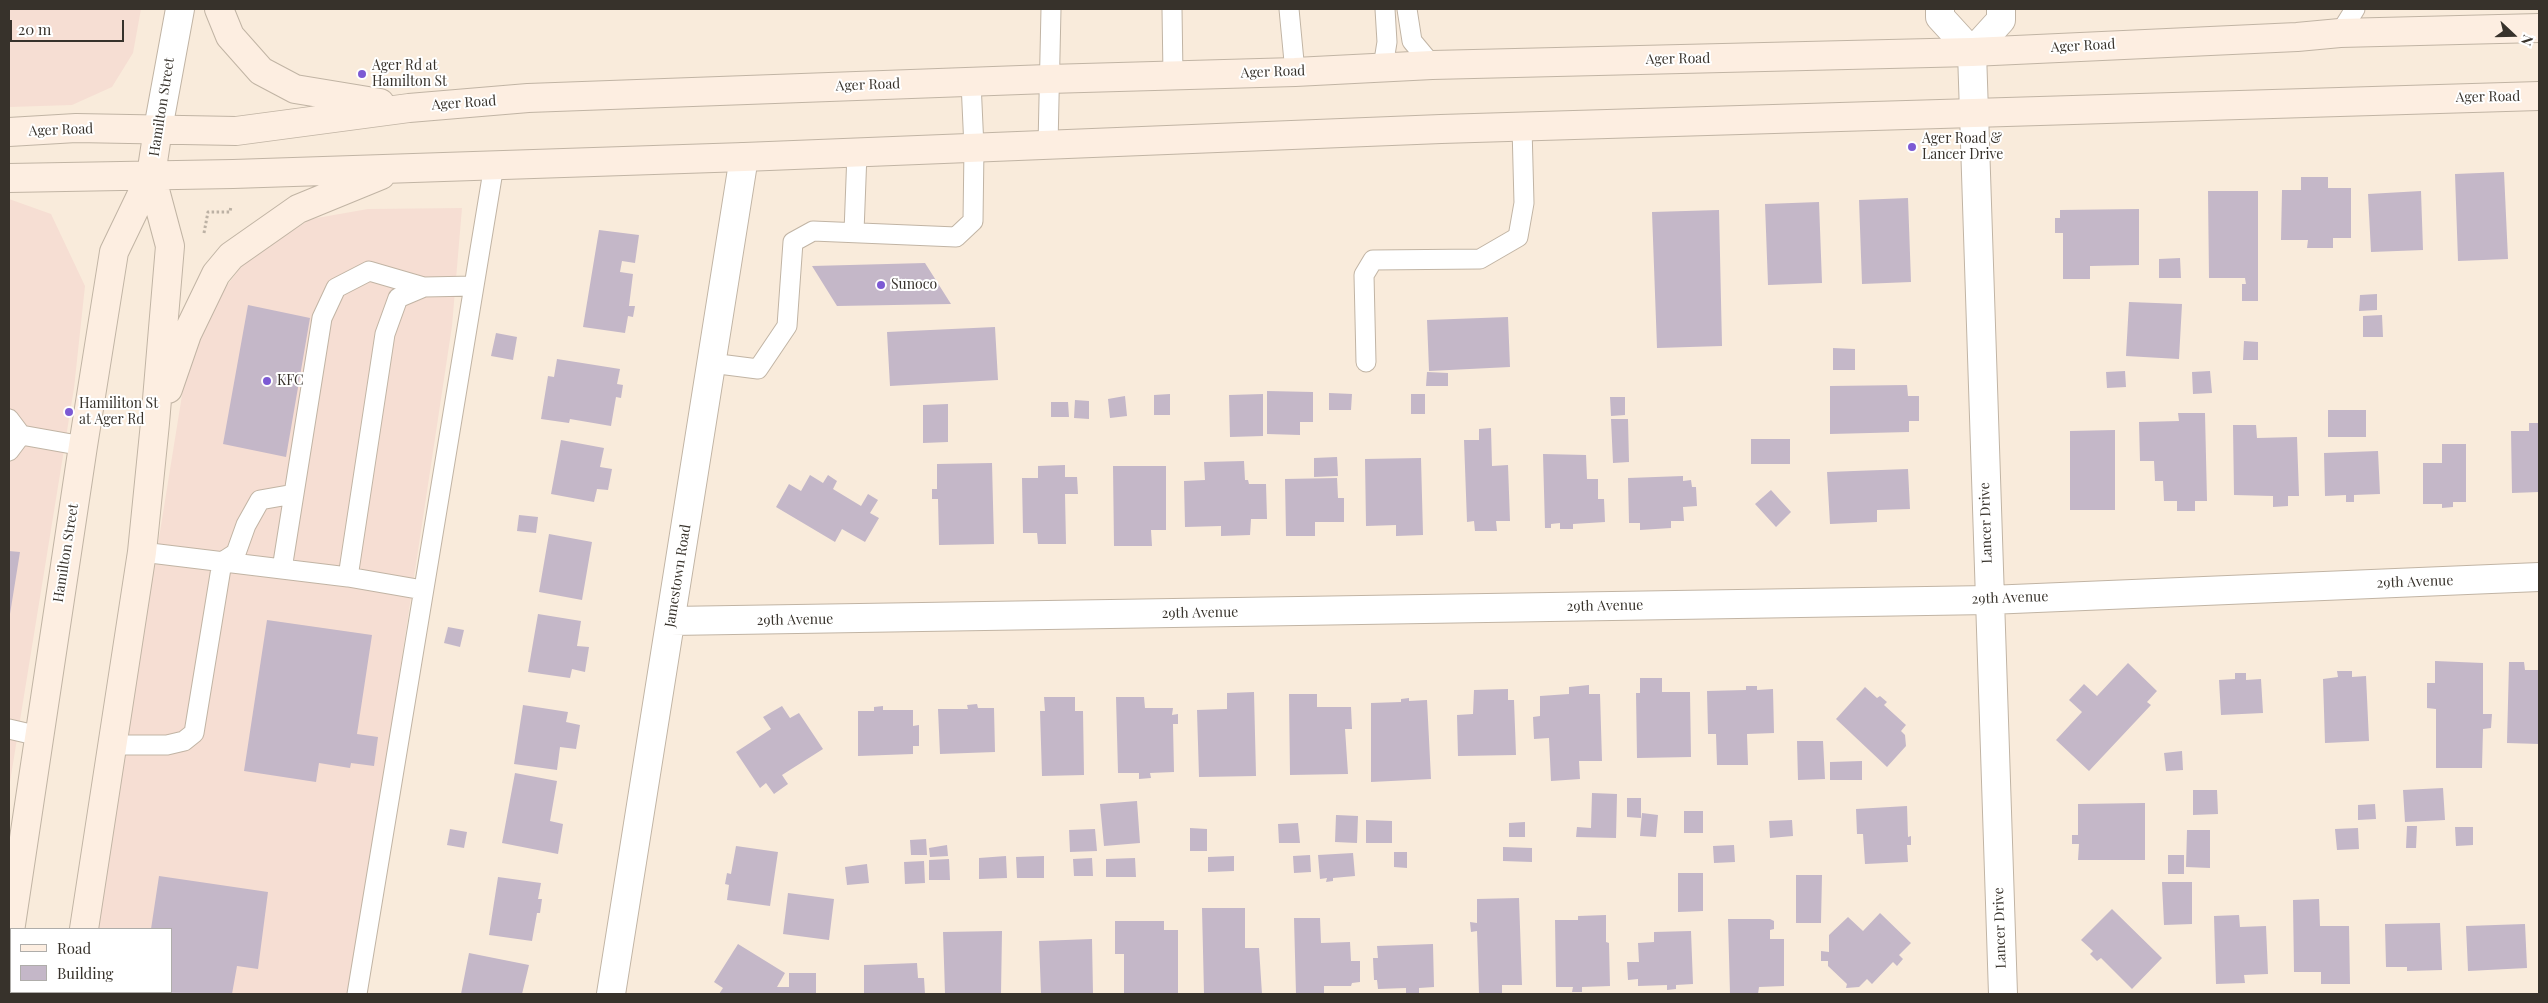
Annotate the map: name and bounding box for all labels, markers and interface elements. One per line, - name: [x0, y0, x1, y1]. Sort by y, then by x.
- scale bar: [12, 10, 126, 42]
- north arrow: [2488, 10, 2538, 60]
- text: 20 m: [18, 19, 51, 39]
- text: N: [2517, 32, 2538, 49]
- street label: Ager Road: [2050, 36, 2116, 56]
- street label: Ager Road: [1645, 50, 1711, 68]
- street label: Hamilton Street: [146, 56, 178, 158]
- place label: Ager Rd at Hamilton St: [372, 58, 447, 90]
- street label: Ager Road: [1240, 62, 1306, 82]
- marker: Ager Rd at Hamilton St: [356, 68, 368, 80]
- street label: Ager Road: [835, 75, 901, 95]
- street label: Ager Road: [2455, 88, 2521, 106]
- street label: Ager Road: [431, 92, 497, 114]
- street label: Ager Road: [28, 120, 94, 140]
- place label: Ager Road & Lancer Drive: [1922, 131, 2003, 164]
- marker: Ager Road & Lancer Drive: [1906, 141, 1918, 153]
- place label: Sunoco: [891, 277, 937, 293]
- marker: Sunoco: [875, 279, 887, 291]
- place label: KFC: [277, 373, 304, 389]
- marker: KFC: [261, 375, 273, 387]
- place label: Hamiliton St at Ager Rd: [79, 396, 158, 428]
- marker: Hamiliton St at Ager Rd: [63, 406, 75, 418]
- street label: Lancer Drive: [1976, 482, 1996, 564]
- street label: Hamilton Street: [50, 502, 82, 604]
- street label: Jamestown Road: [662, 523, 694, 629]
- street label: 29th Avenue: [2376, 572, 2454, 592]
- street label: 29th Avenue: [1971, 588, 2049, 608]
- street label: 29th Avenue: [1567, 597, 1643, 615]
- street label: 29th Avenue: [1162, 604, 1238, 622]
- street label: 29th Avenue: [757, 611, 833, 629]
- street label: Lancer Drive: [1990, 887, 2010, 969]
- legend: [10, 928, 172, 993]
- text: Road: [57, 938, 91, 958]
- text: Building: [57, 963, 113, 983]

